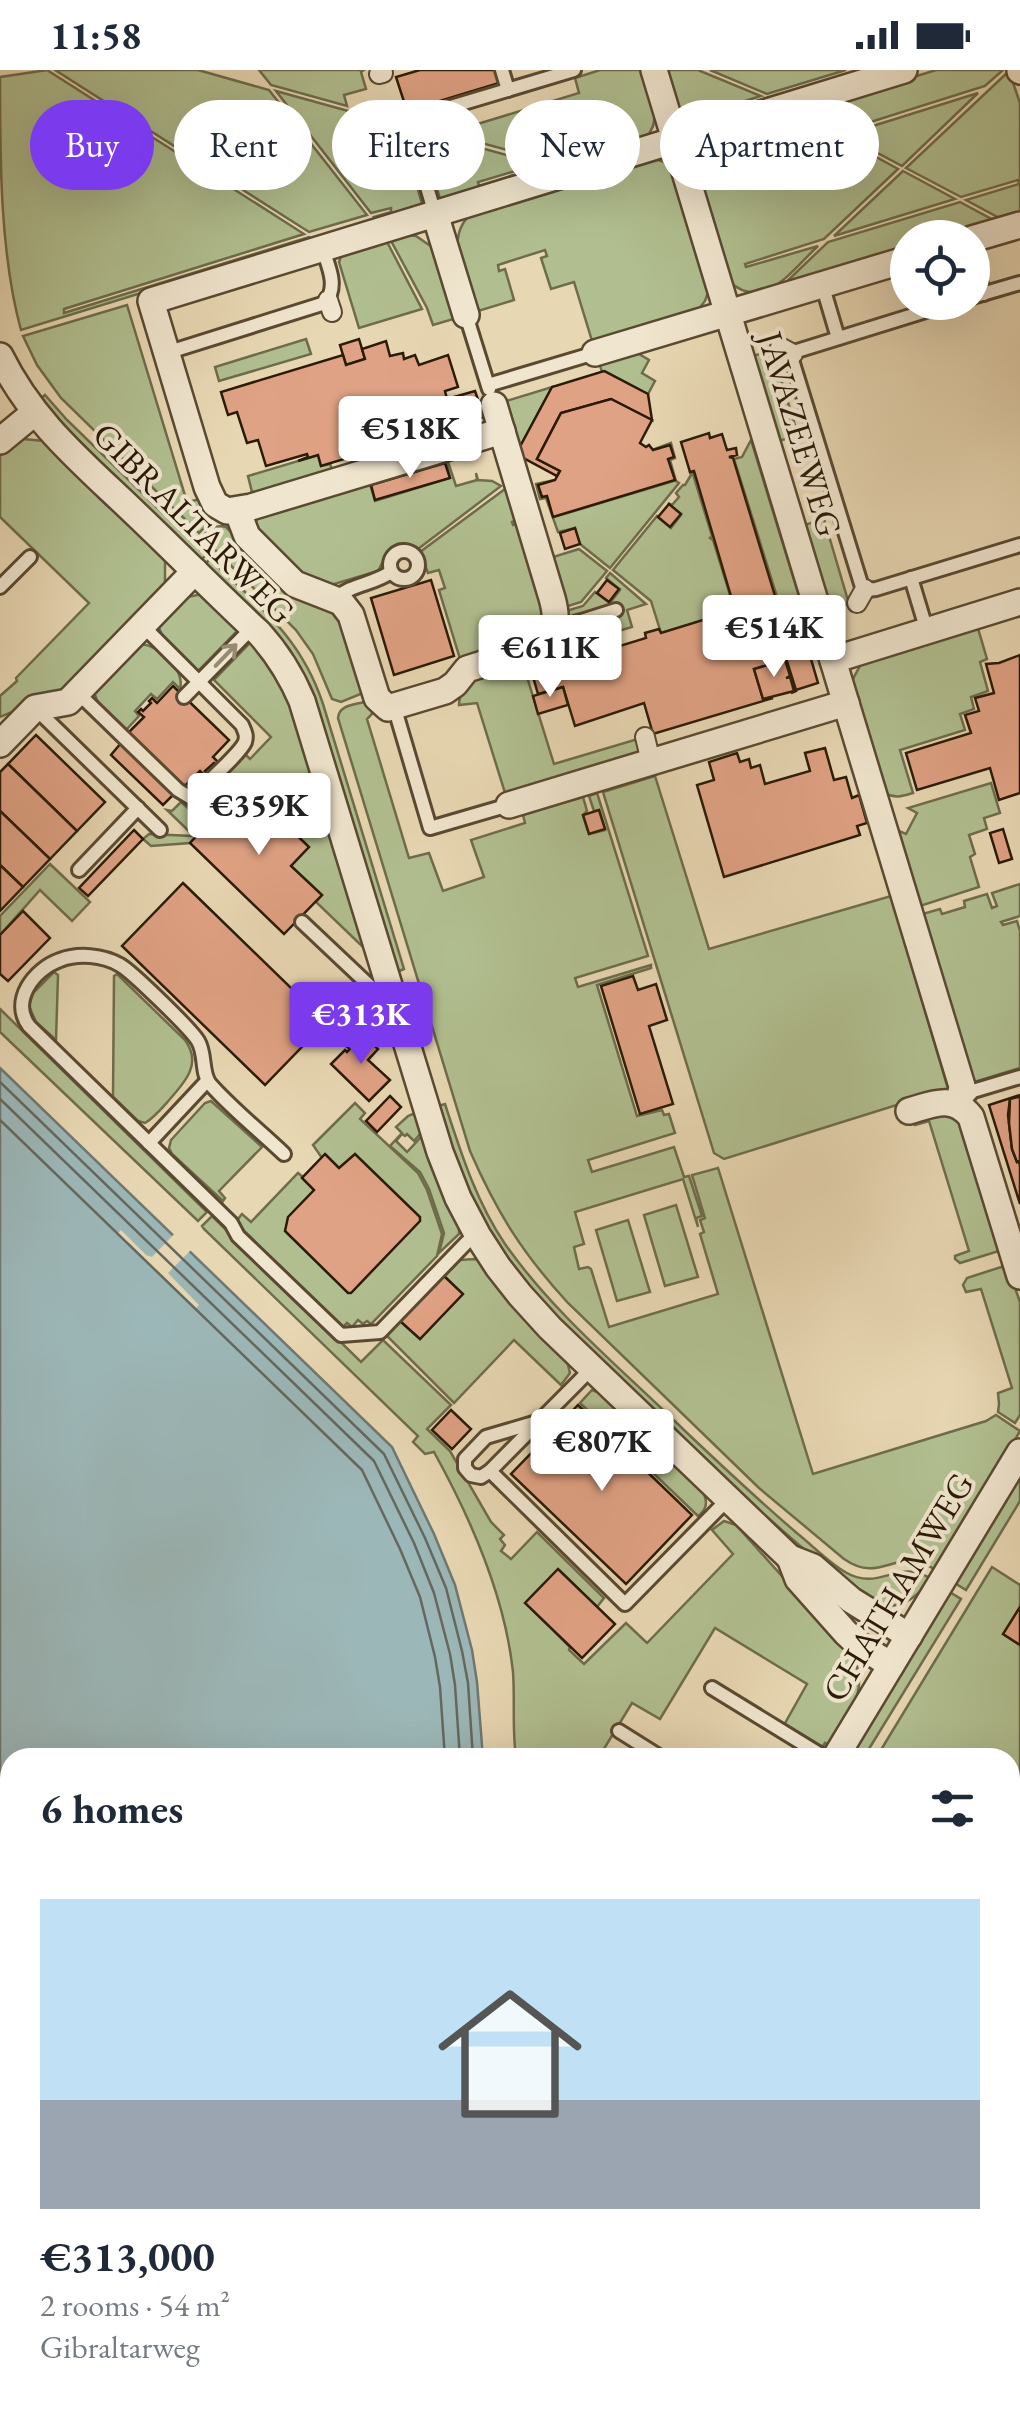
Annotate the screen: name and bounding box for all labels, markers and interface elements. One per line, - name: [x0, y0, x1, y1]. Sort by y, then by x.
- text: 11:58: [50, 11, 141, 60]
- chip: Buy: [30, 100, 154, 190]
- chip: Rent: [174, 100, 312, 190]
- chip: Filters: [332, 100, 485, 190]
- chip: New: [505, 100, 640, 190]
- chip: Apartment: [660, 100, 879, 190]
- map controls: [890, 220, 990, 320]
- button: locate: [890, 220, 990, 320]
- street label: JAVAZEEWEG: [747, 323, 853, 542]
- pin: €518K: [340, 396, 480, 481]
- text: €518K: [361, 407, 459, 449]
- street label: GIBRALTARWEG: [84, 412, 305, 633]
- pin: €514K: [704, 595, 844, 680]
- text: €514K: [725, 606, 823, 648]
- pin: €611K: [480, 615, 620, 700]
- text: €611K: [501, 626, 599, 668]
- one-way arrow: [214, 643, 238, 667]
- pin: €359K: [189, 773, 329, 858]
- text: €359K: [210, 784, 308, 826]
- pin: €313K: [291, 982, 431, 1067]
- text: €313K: [312, 993, 410, 1035]
- pin: €807K: [532, 1409, 672, 1494]
- text: €807K: [553, 1420, 651, 1462]
- street label: CHATHAMWEG: [812, 1464, 984, 1709]
- text: 6 homes: [40, 1781, 183, 1836]
- icon: filters: [925, 1781, 980, 1836]
- icon: home: [420, 1964, 600, 2144]
- text: €313,000: [40, 2229, 215, 2284]
- text: 2 rooms · 54 m²: [40, 2284, 230, 2326]
- text: Gibraltarweg: [40, 2326, 200, 2368]

